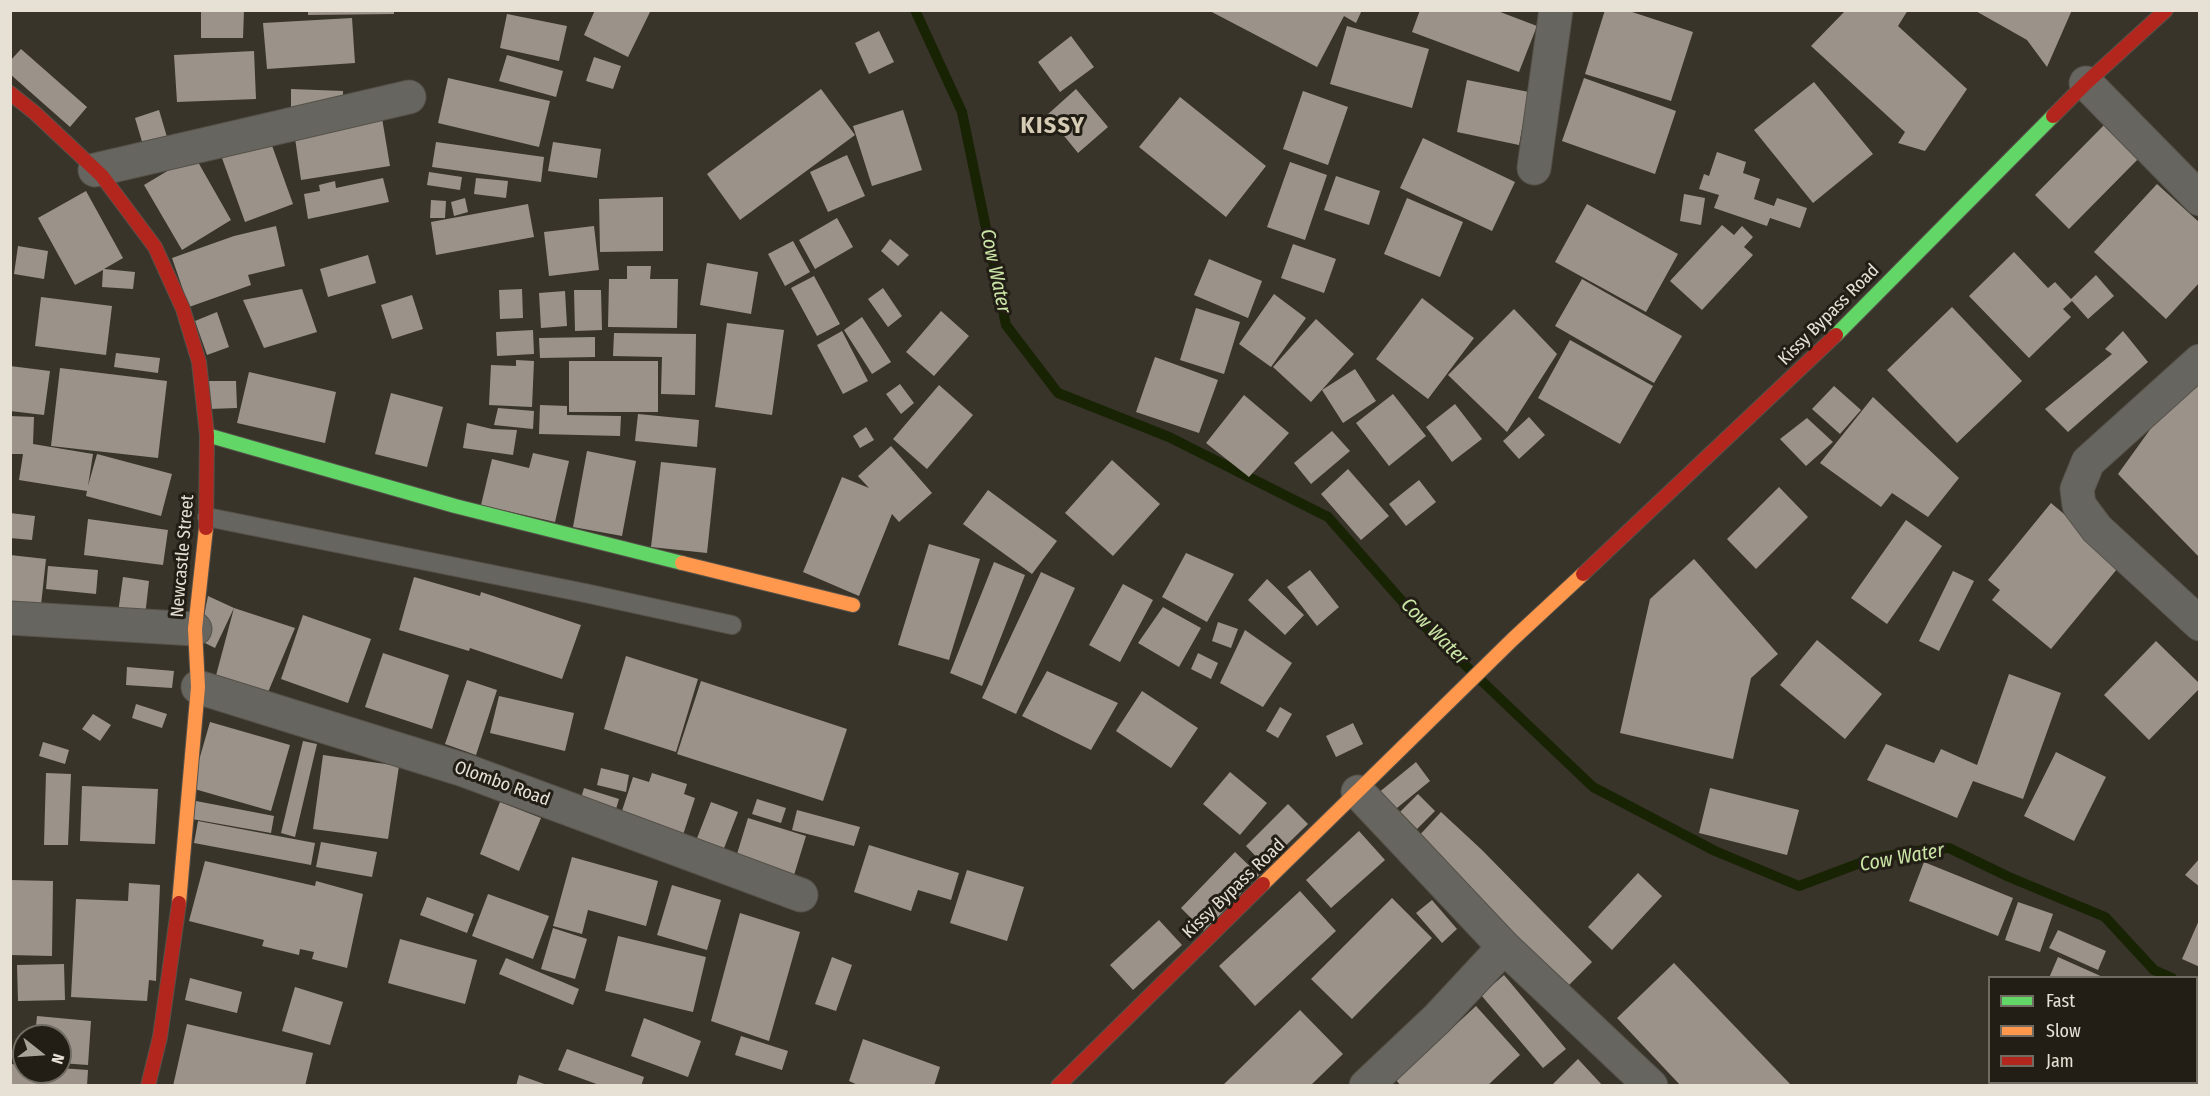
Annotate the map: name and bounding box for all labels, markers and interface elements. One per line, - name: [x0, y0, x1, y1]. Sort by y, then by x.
- district label: KISSY: [1020, 112, 1086, 140]
- water label: Cow Water: [974, 227, 1016, 315]
- street label: Kissy Bypass Road: [1774, 260, 1884, 370]
- street label: Newcastle Street: [167, 494, 199, 618]
- water label: Cow Water: [1395, 593, 1473, 671]
- street label: Olombo Road: [451, 757, 553, 811]
- street label: Kissy Bypass Road: [1178, 835, 1290, 943]
- water label: Cow Water: [1858, 839, 1946, 877]
- legend: [1988, 976, 2198, 1084]
- text: Fast: [2046, 990, 2075, 1012]
- text: Slow: [2046, 1020, 2081, 1042]
- north arrow: [12, 1024, 72, 1084]
- text: Jam: [2046, 1050, 2074, 1072]
- text: N: [47, 1051, 68, 1066]

